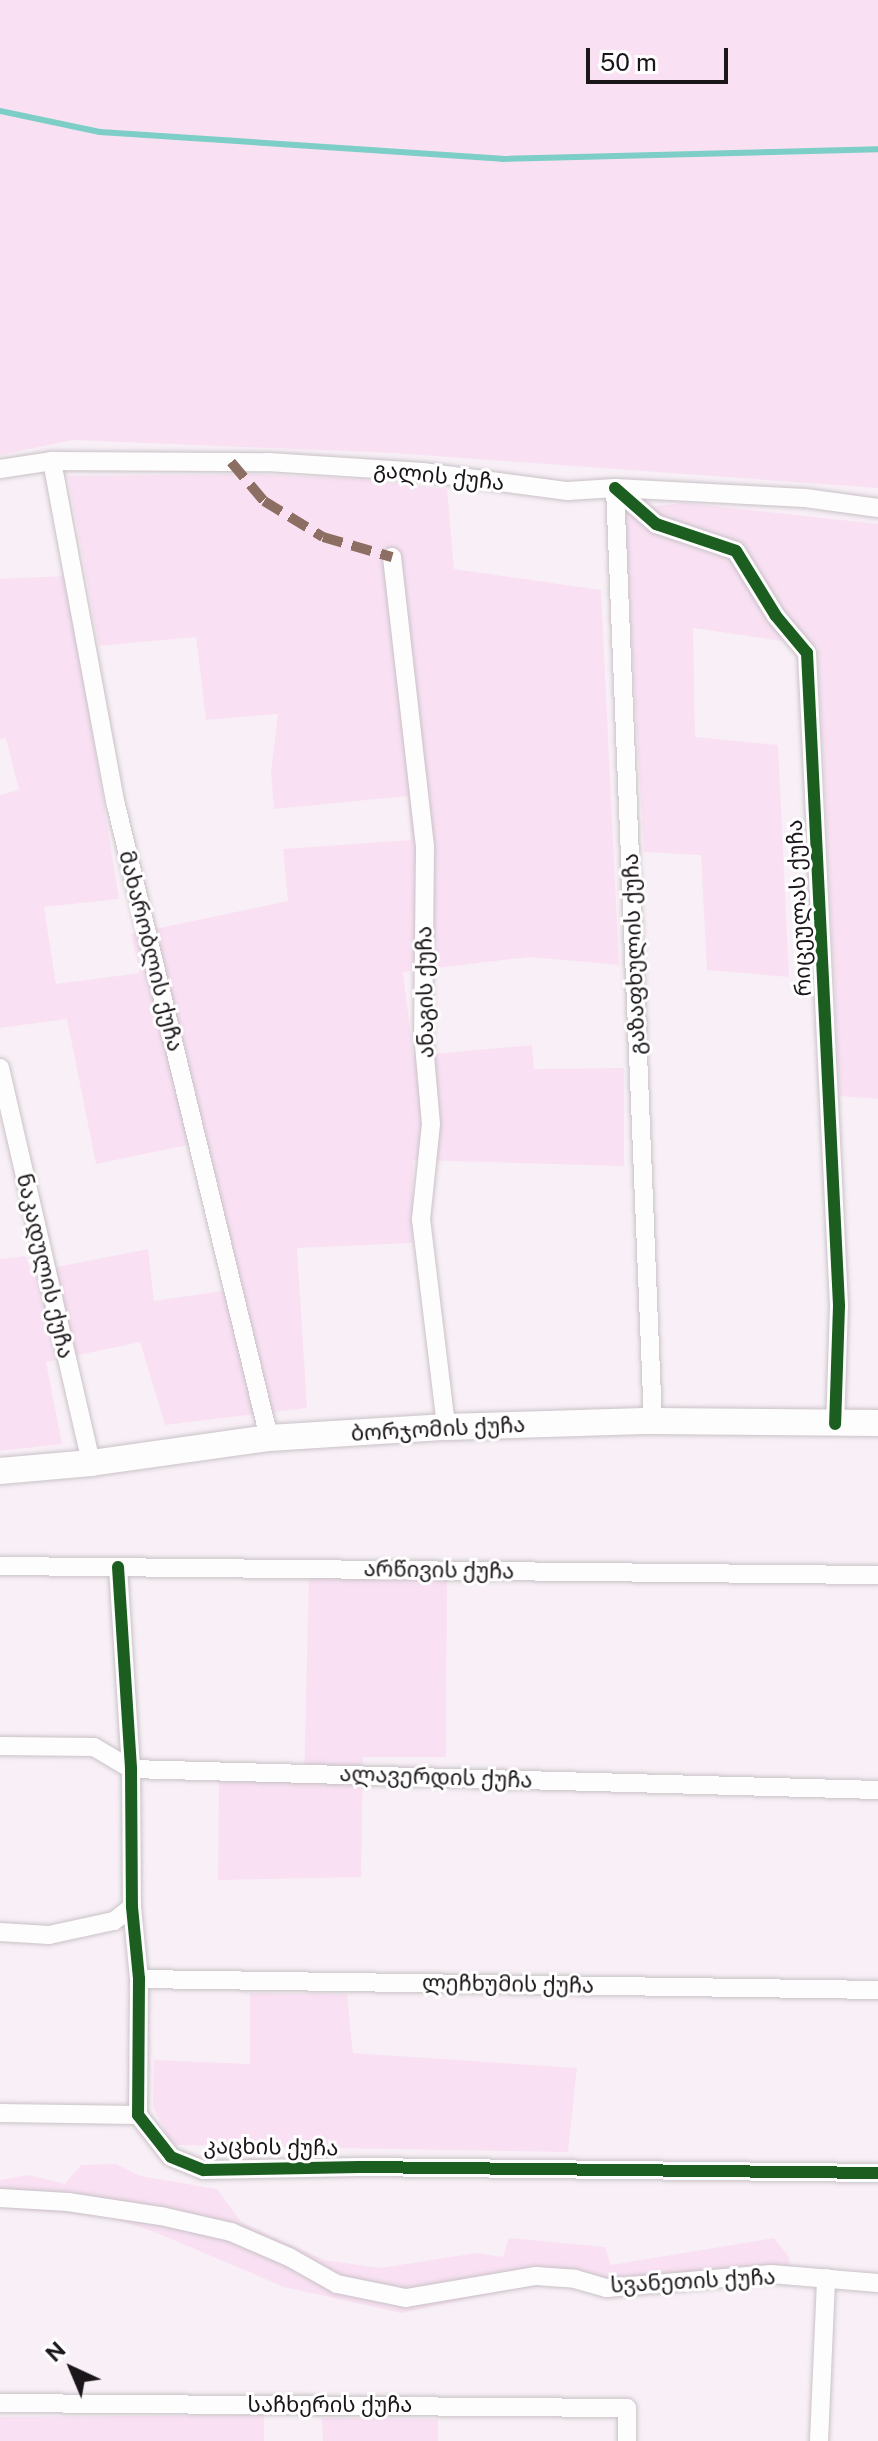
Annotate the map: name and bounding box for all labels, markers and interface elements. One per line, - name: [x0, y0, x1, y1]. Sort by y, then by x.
- scale bar: [590, 32, 732, 82]
- text: 50 m: [600, 48, 657, 76]
- street label: გალის ქუჩა: [372, 456, 506, 496]
- street label: რიცეულას ქუჩა: [781, 819, 817, 997]
- street label: მახარობლის ქუჩა: [113, 848, 189, 1054]
- street label: გაზაფხულის ქუჩა: [617, 853, 651, 1055]
- street label: ანაგის ქუჩა: [411, 926, 439, 1058]
- street label: ნაკადულის ქუჩა: [11, 1171, 79, 1361]
- street label: ბორჯომის ქუჩა: [350, 1411, 526, 1447]
- street label: არწივის ქუჩა: [363, 1555, 515, 1585]
- street label: ალავერდის ქუჩა: [339, 1760, 533, 1794]
- street label: ლეჩხუმის ქუჩა: [422, 1969, 594, 1999]
- street label: კაცხის ქუჩა: [203, 2133, 339, 2161]
- street label: სვანეთის ქუჩა: [610, 2263, 776, 2299]
- north arrow: [32, 2329, 112, 2409]
- text: N: [40, 2336, 71, 2367]
- street label: საჩხერის ქუჩა: [248, 2392, 412, 2418]

